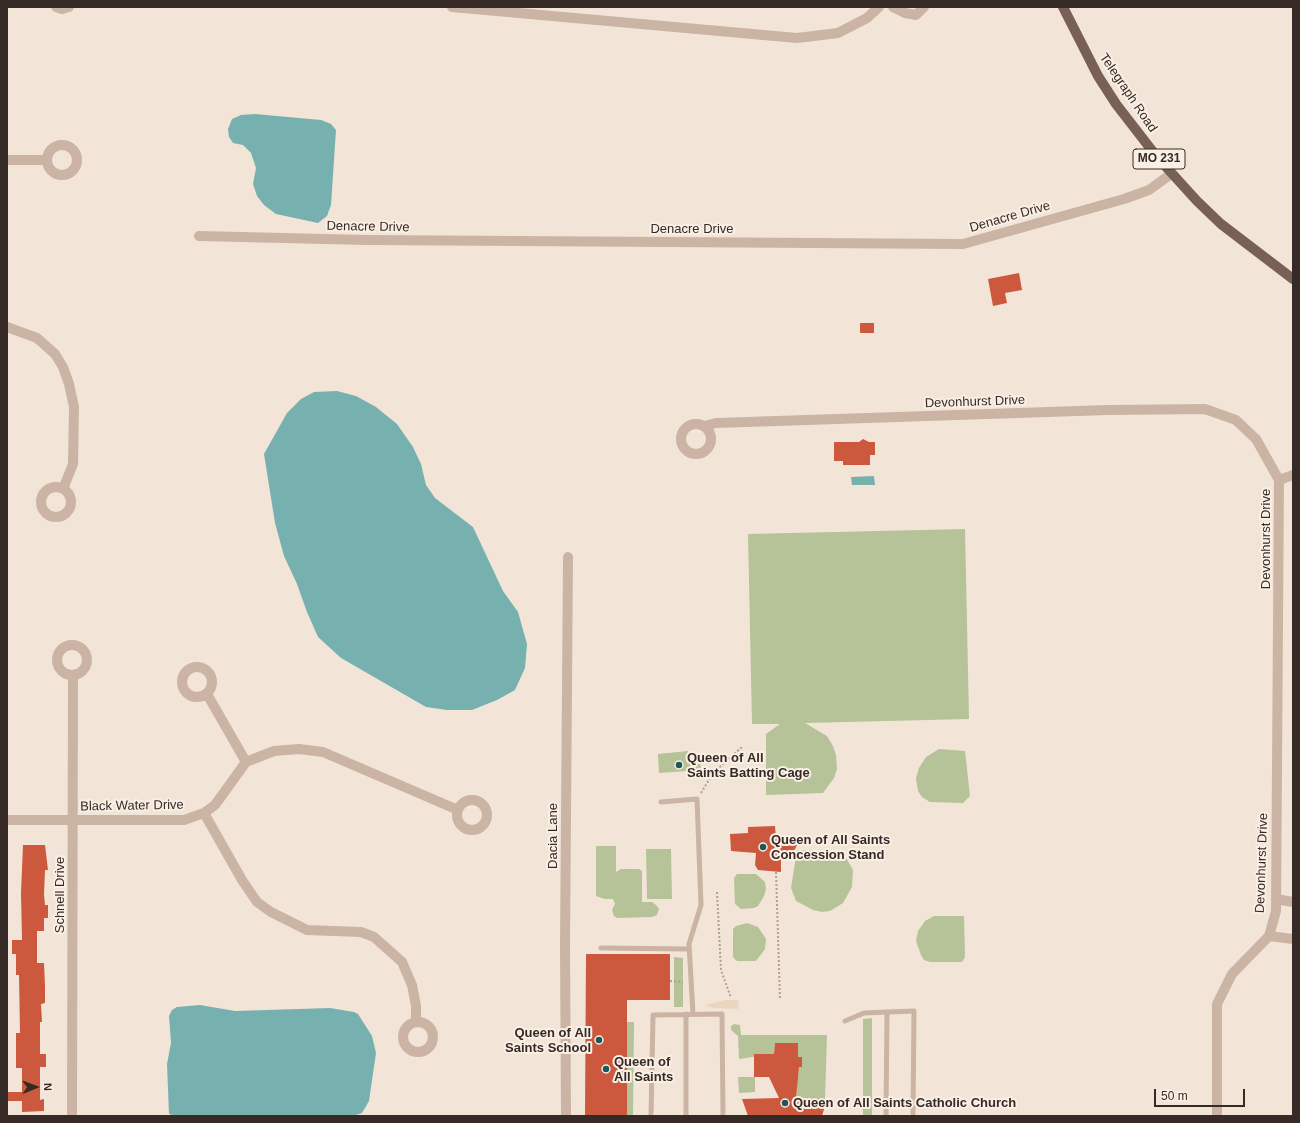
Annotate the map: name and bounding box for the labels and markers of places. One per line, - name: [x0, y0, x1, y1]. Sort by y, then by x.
- place label: Queen of All Saints Batting Cage: [687, 750, 810, 781]
- marker: Queen of All Saints Batting Cage: [674, 760, 684, 770]
- place label: Queen of All Saints Concession Stand: [771, 832, 890, 863]
- marker: Queen of All Saints Concession Stand: [758, 842, 768, 852]
- place label: Queen of All Saints School: [505, 1025, 591, 1056]
- marker: Queen of All Saints School: [594, 1035, 604, 1045]
- place label: Queen of All Saints: [614, 1054, 673, 1085]
- marker: Queen of All Saints: [601, 1064, 611, 1074]
- place label: Queen of All Saints Catholic Church: [793, 1095, 1016, 1111]
- marker: Queen of All Saints Catholic Church: [780, 1098, 790, 1108]

